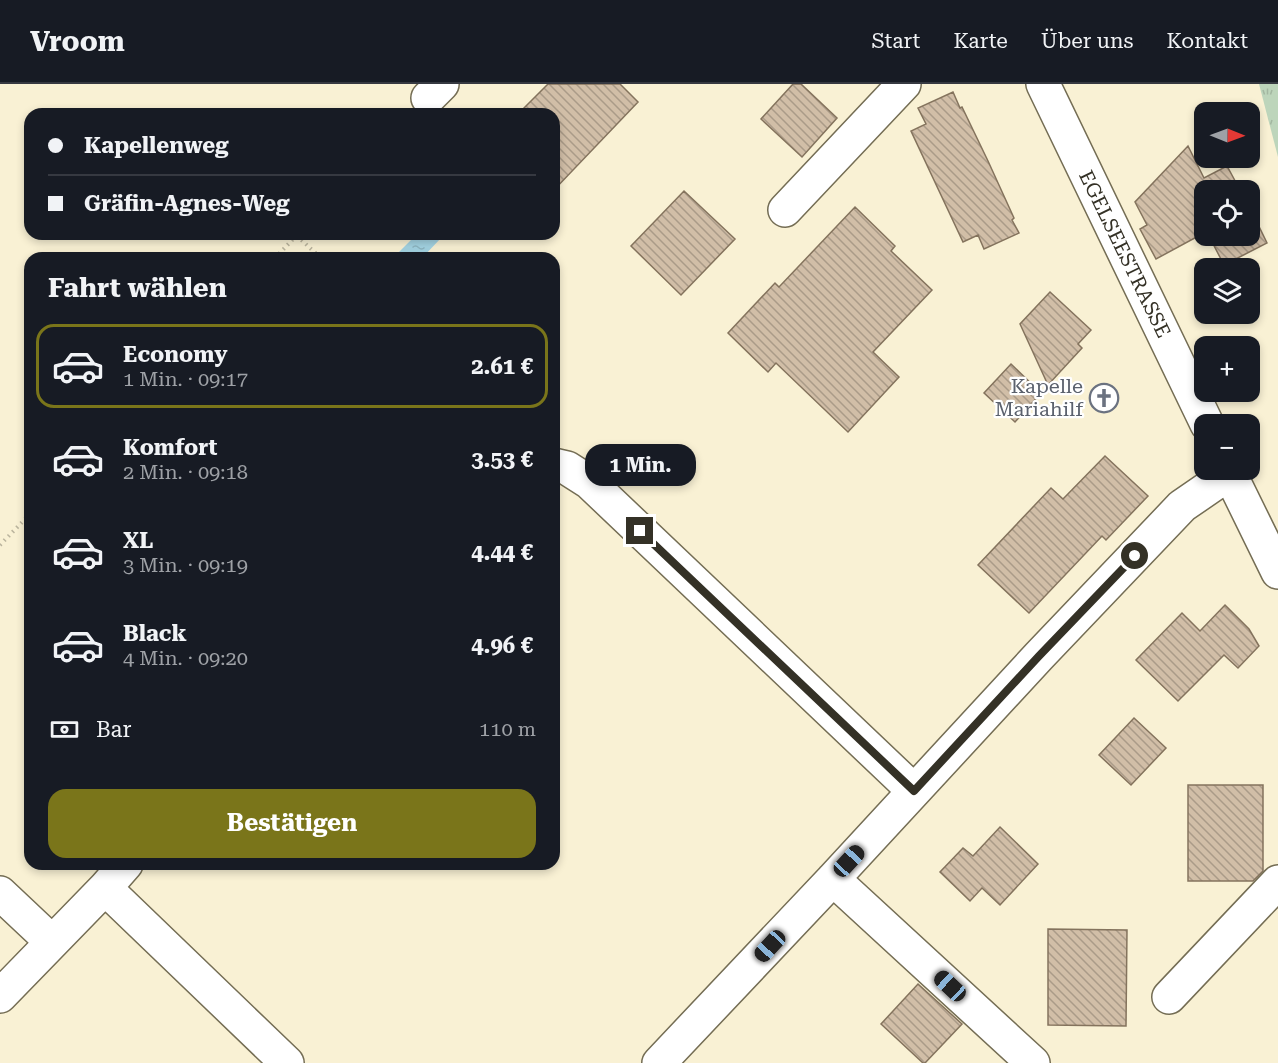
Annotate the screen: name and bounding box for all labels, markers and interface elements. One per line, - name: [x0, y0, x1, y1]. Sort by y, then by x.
- text: Vroom: [30, 25, 125, 58]
- text: Start: [872, 29, 920, 53]
- text: Karte: [953, 29, 1008, 53]
- text: Über uns: [1041, 29, 1133, 53]
- text: Kontakt: [1166, 29, 1248, 53]
- north arrow: [1194, 102, 1260, 168]
- map controls: [1194, 102, 1260, 480]
- text: Kapellenweg: [84, 133, 229, 158]
- street label: EGELSEESTRASSE: [1074, 167, 1176, 341]
- button: locate: [1194, 180, 1260, 246]
- text: Gräfin-Agnes-Weg: [84, 191, 290, 216]
- button: layers: [1194, 258, 1260, 324]
- text: Fahrt wählen: [48, 272, 227, 304]
- button: +: [1194, 336, 1260, 402]
- icon: car: [51, 339, 105, 393]
- text: Economy: [123, 342, 227, 367]
- text: 2.61 €: [471, 354, 533, 379]
- text: 1 Min. · 09:17: [123, 367, 248, 391]
- place label: Kapelle Mariahilf: [995, 374, 1084, 421]
- church icon: Kapelle Mariahilf: [1088, 382, 1120, 414]
- button: −: [1194, 414, 1260, 480]
- icon: car: [51, 432, 105, 486]
- text: Komfort: [123, 435, 218, 460]
- callout: 1 Min.: [584, 444, 696, 486]
- text: 3.53 €: [471, 447, 533, 472]
- text: 1 Min.: [610, 453, 671, 477]
- text: 2 Min. · 09:18: [123, 460, 248, 484]
- route end: [626, 517, 653, 544]
- icon: car: [51, 525, 105, 579]
- text: XL: [123, 528, 153, 553]
- text: 4.44 €: [471, 540, 533, 565]
- route start: [1121, 542, 1148, 569]
- text: 3 Min. · 09:19: [123, 553, 248, 577]
- icon: car: [51, 618, 105, 672]
- text: Black: [123, 621, 187, 646]
- text: 4.96 €: [471, 633, 533, 658]
- text: 4 Min. · 09:20: [123, 646, 248, 670]
- icon: cash: [48, 713, 81, 746]
- text: Bar: [96, 717, 132, 742]
- text: 110 m: [479, 717, 536, 741]
- button: Bestätigen: [48, 789, 536, 858]
- car: [830, 842, 868, 880]
- car: [751, 927, 789, 965]
- car: [931, 967, 969, 1005]

